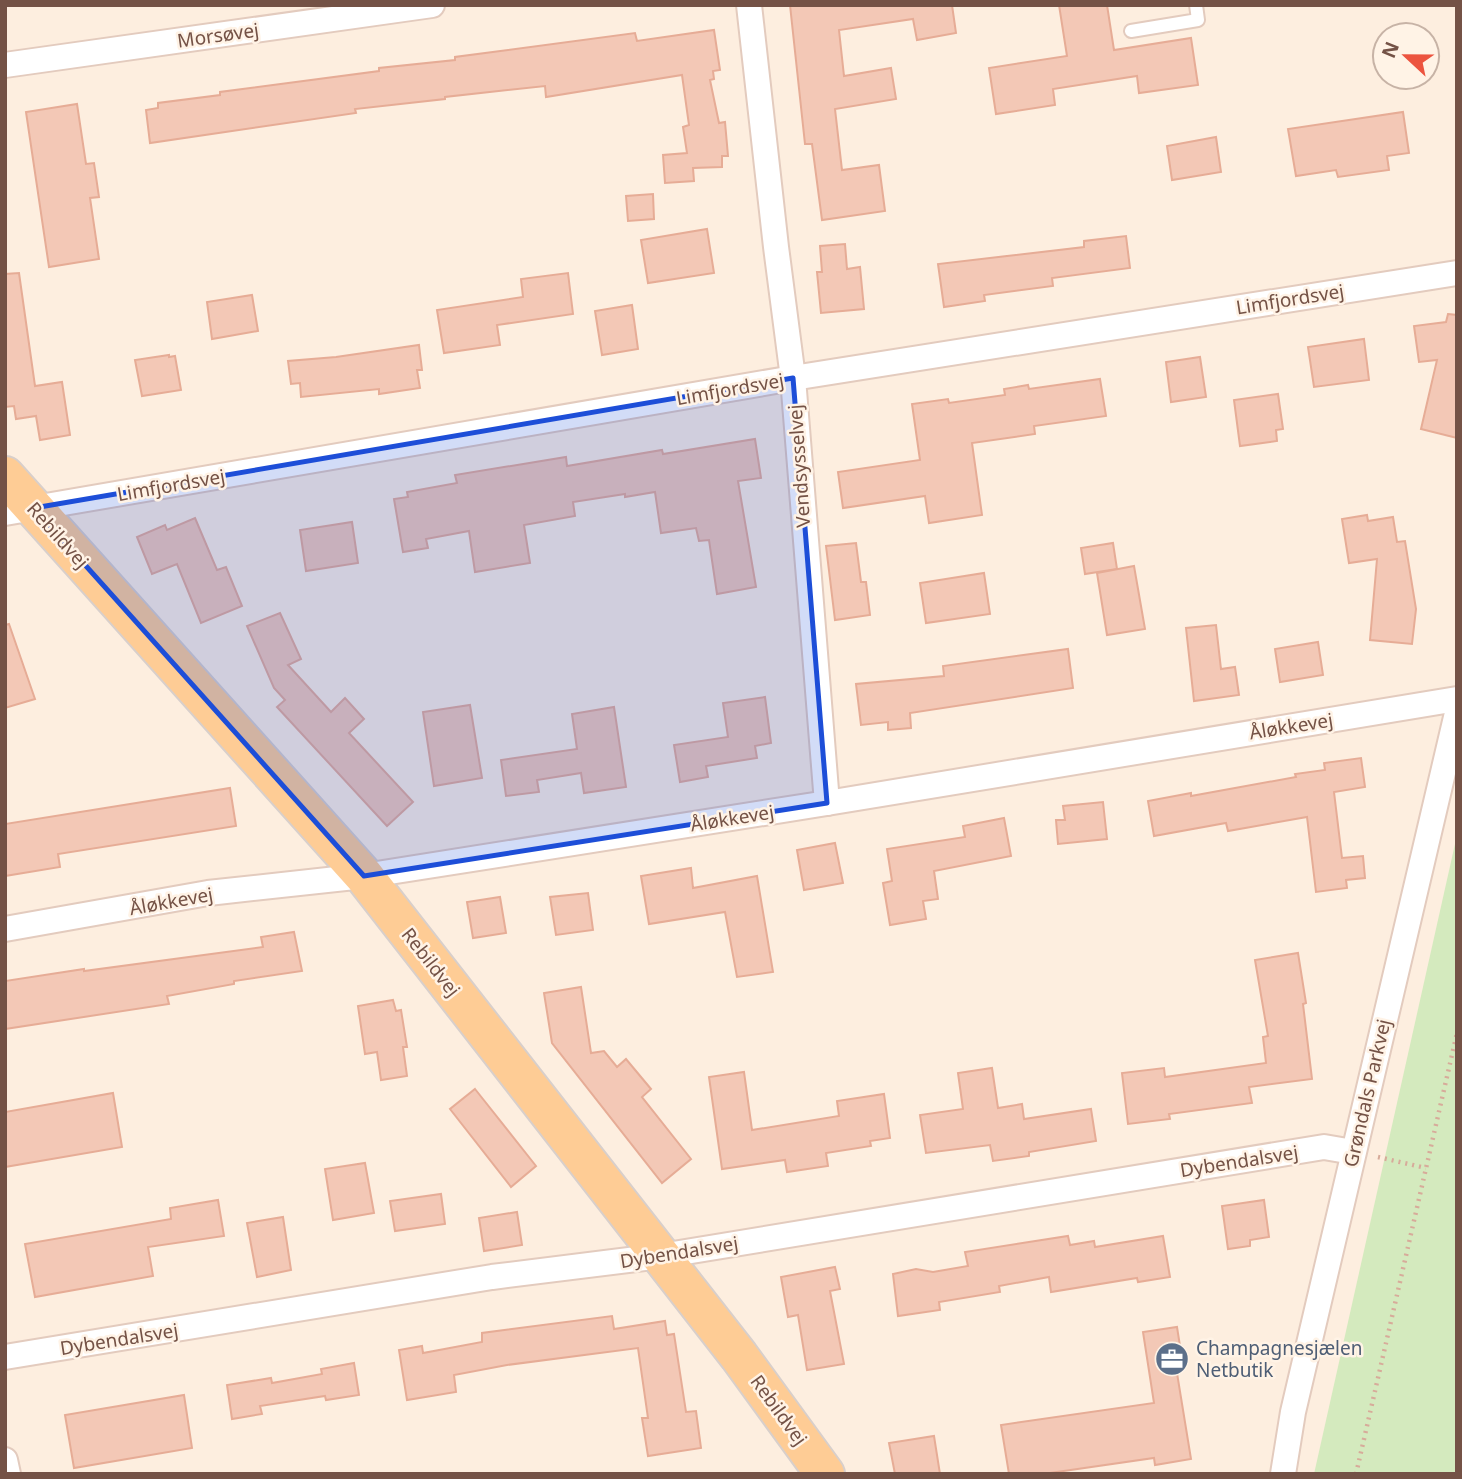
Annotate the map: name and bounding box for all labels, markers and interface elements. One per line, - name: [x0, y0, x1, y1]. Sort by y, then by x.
- street label: Morsøvej: [176, 16, 260, 54]
- north arrow: [1371, 21, 1441, 91]
- text: N: [1375, 38, 1405, 62]
- street label: Limfjordsvej: [1234, 278, 1346, 320]
- street label: Limfjordsvej: [674, 367, 786, 411]
- street label: Vendsysselvej: [782, 404, 816, 528]
- street label: Limfjordsvej: [115, 463, 227, 507]
- street label: Rebildvej: [21, 496, 95, 574]
- street label: Åløkkevej: [1247, 707, 1335, 745]
- street label: Åløkkevej: [688, 799, 776, 837]
- street label: Åløkkevej: [127, 881, 215, 921]
- street label: Rebildvej: [396, 922, 466, 1002]
- street label: Grøndals Parkvej: [1337, 1016, 1397, 1170]
- street label: Dybendalsvej: [1178, 1139, 1300, 1183]
- street label: Dybendalsvej: [618, 1230, 740, 1274]
- street label: Dybendalsvej: [58, 1317, 180, 1361]
- place label: Champagnesjælen Netbutik: [1196, 1335, 1362, 1383]
- office icon: Champagnesjælen Netbutik: [1153, 1340, 1191, 1378]
- street label: Rebildvej: [745, 1370, 813, 1450]

